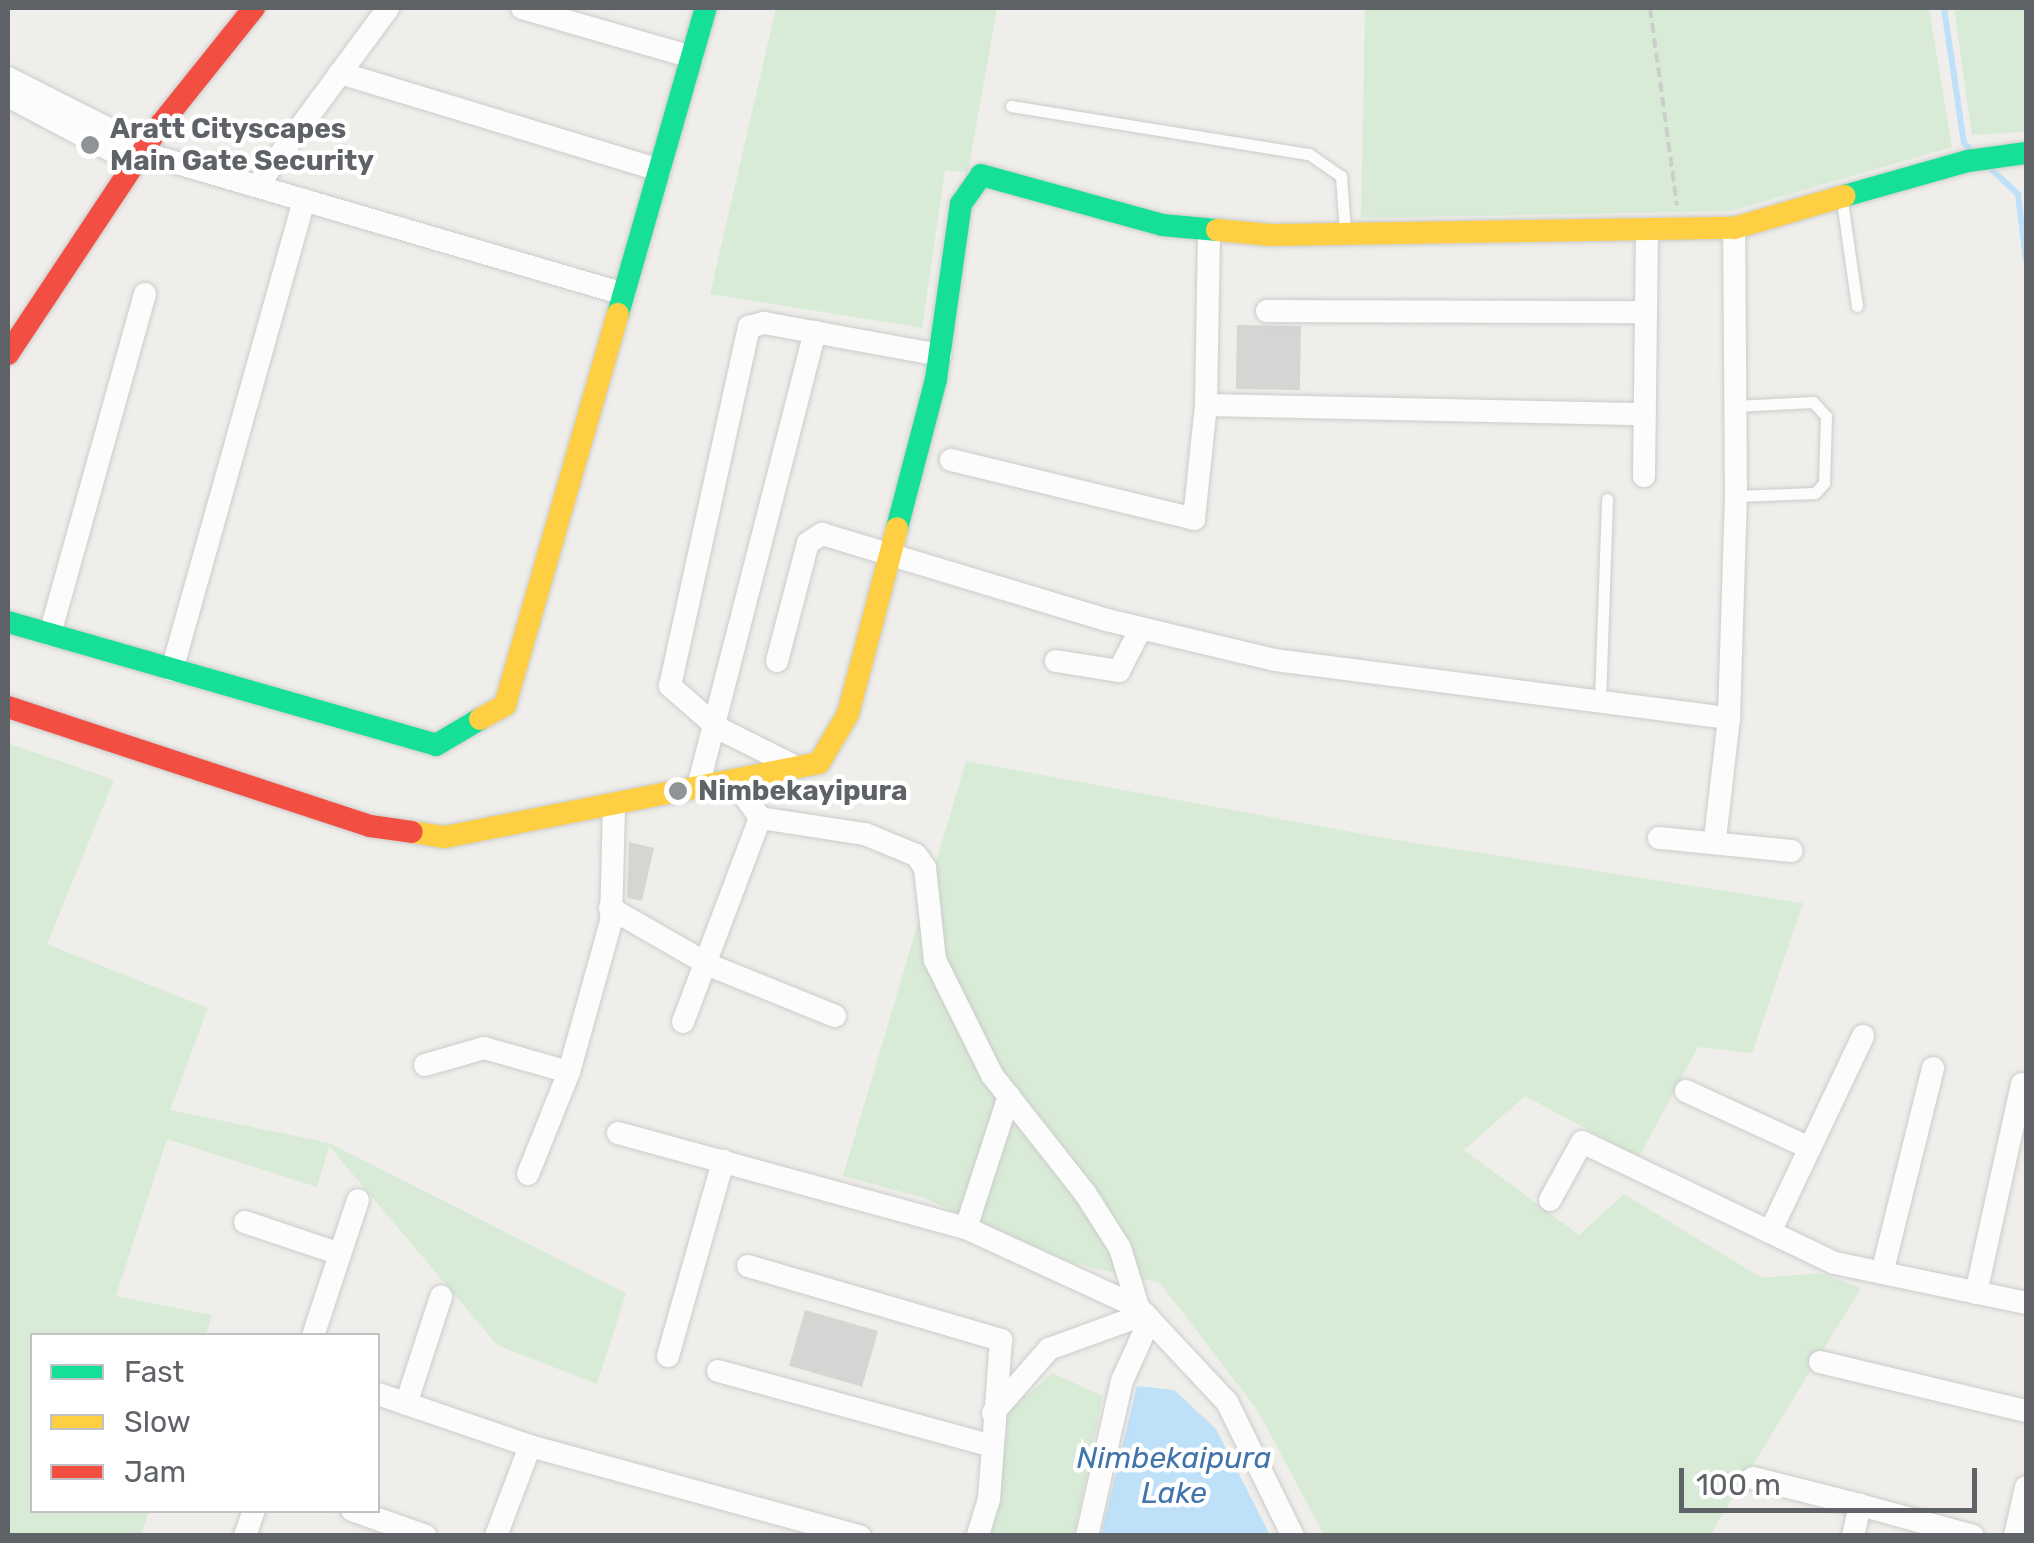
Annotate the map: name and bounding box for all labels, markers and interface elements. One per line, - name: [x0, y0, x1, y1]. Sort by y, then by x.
- place label: Aratt Cityscapes Main Gate Security: [110, 112, 374, 178]
- marker: Aratt Cityscapes Main Gate Security: [79, 134, 101, 156]
- place label: Nimbekayipura: [698, 774, 908, 808]
- marker: Nimbekayipura: [667, 780, 689, 802]
- legend: [30, 1333, 380, 1513]
- text: Fast: [124, 1354, 184, 1390]
- text: Slow: [124, 1404, 191, 1440]
- water label: Nimbekaipura Lake: [1077, 1440, 1271, 1510]
- scale bar: [1684, 1448, 1982, 1510]
- text: Jam: [124, 1454, 186, 1490]
- text: 100 m: [1696, 1467, 1781, 1503]

